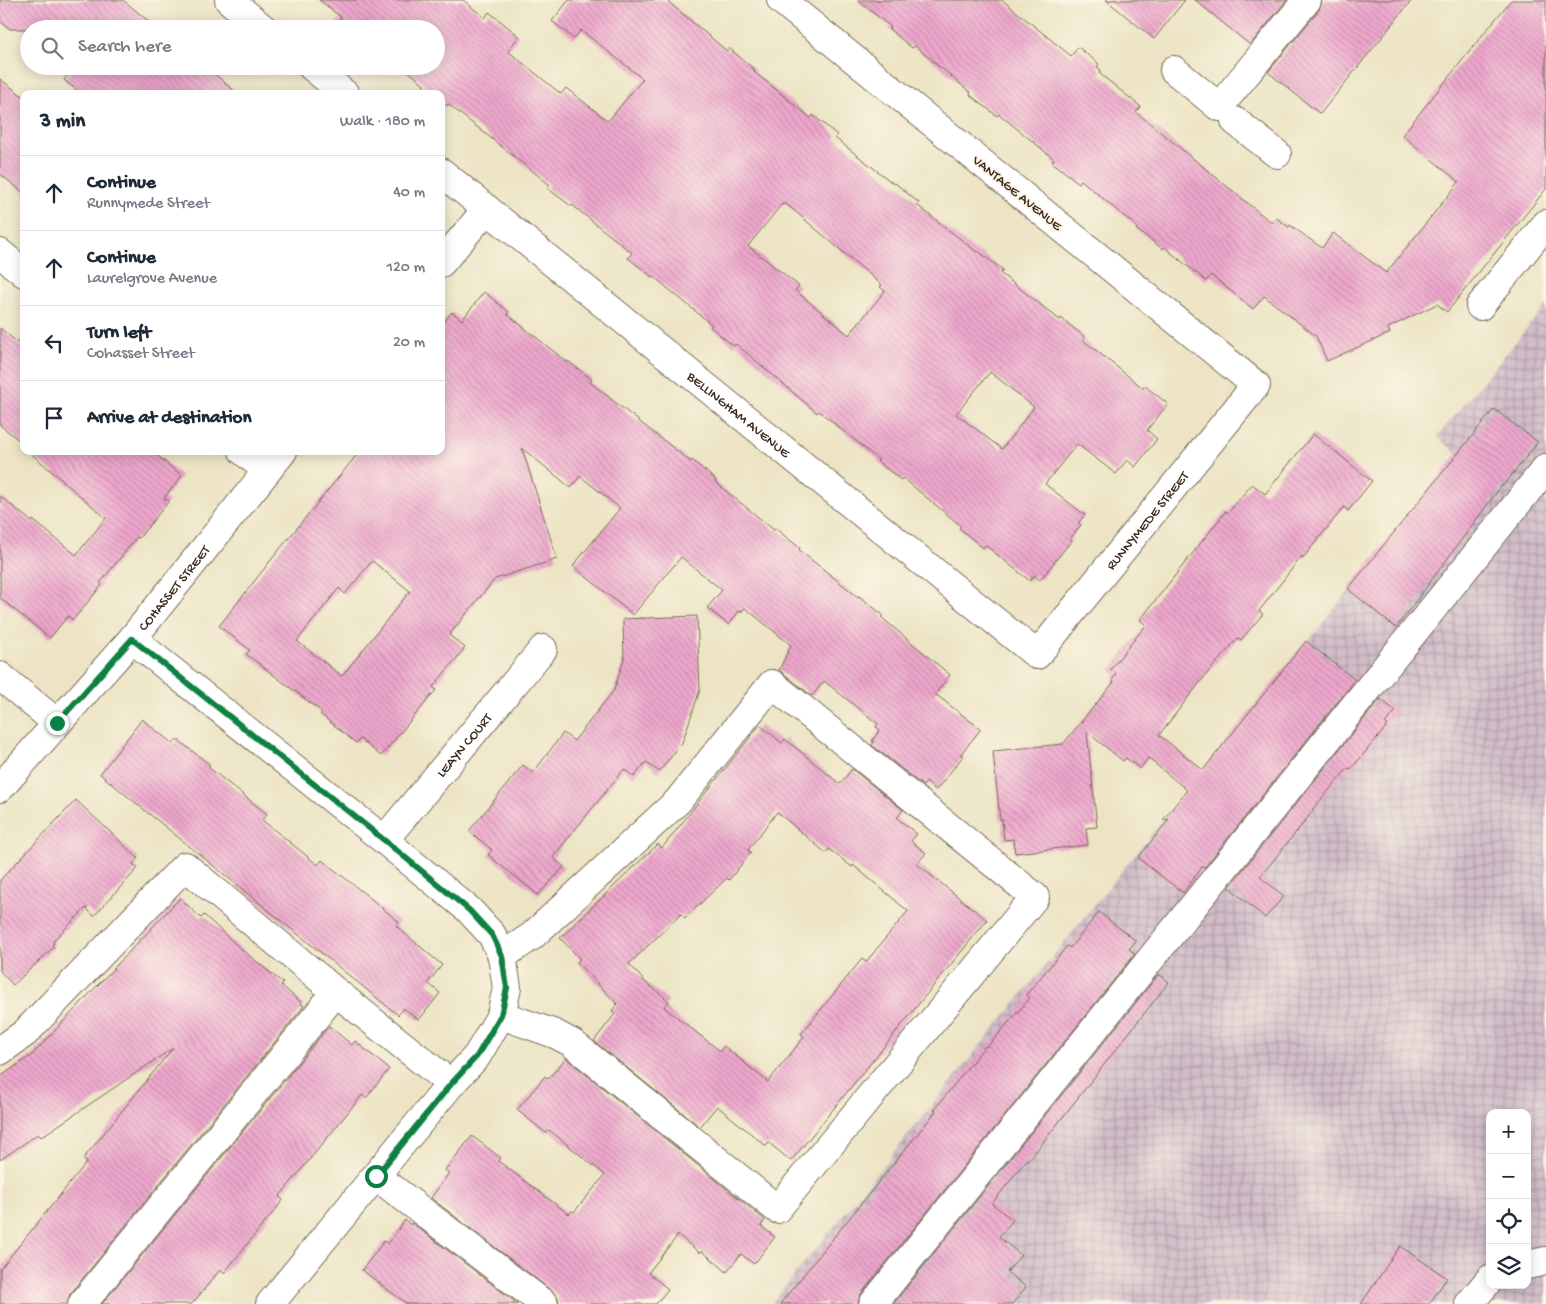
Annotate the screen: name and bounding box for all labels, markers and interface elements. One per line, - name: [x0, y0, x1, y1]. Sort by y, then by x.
- search box: [20, 20, 445, 75]
- icon: search: [38, 34, 66, 62]
- text: Search here: [78, 36, 172, 59]
- text: 3 min: [40, 110, 85, 135]
- text: Walk · 180 m: [340, 113, 425, 132]
- street label: VANTAGE AVENUE: [967, 152, 1066, 236]
- text: Continue: [87, 172, 156, 195]
- icon: ahead: [40, 179, 68, 207]
- text: 40 m: [393, 184, 425, 203]
- text: Runnymede Street: [87, 195, 210, 214]
- text: Continue: [87, 247, 156, 270]
- icon: ahead: [40, 254, 68, 282]
- text: 120 m: [386, 259, 425, 278]
- text: Laurelgrove Avenue: [87, 270, 217, 289]
- text: Turn left: [87, 322, 151, 345]
- icon: left: [40, 329, 68, 357]
- text: 20 m: [393, 334, 425, 353]
- text: Cohasset Street: [87, 345, 194, 364]
- street label: BELLINGHAM AVENUE: [682, 368, 794, 463]
- icon: arrive: [40, 404, 68, 432]
- text: Arrive at destination: [87, 407, 251, 430]
- street label: RUNNYMEDE STREET: [1103, 468, 1194, 574]
- street label: COHASSET STREET: [136, 542, 215, 635]
- street label: LEAYN COURT: [434, 710, 497, 782]
- route end: [46, 712, 69, 735]
- map controls: [1486, 1109, 1531, 1289]
- button: +: [1486, 1109, 1531, 1154]
- button: −: [1486, 1154, 1531, 1199]
- route start: [365, 1165, 388, 1188]
- button: locate: [1486, 1199, 1531, 1244]
- button: layers: [1486, 1244, 1531, 1289]

